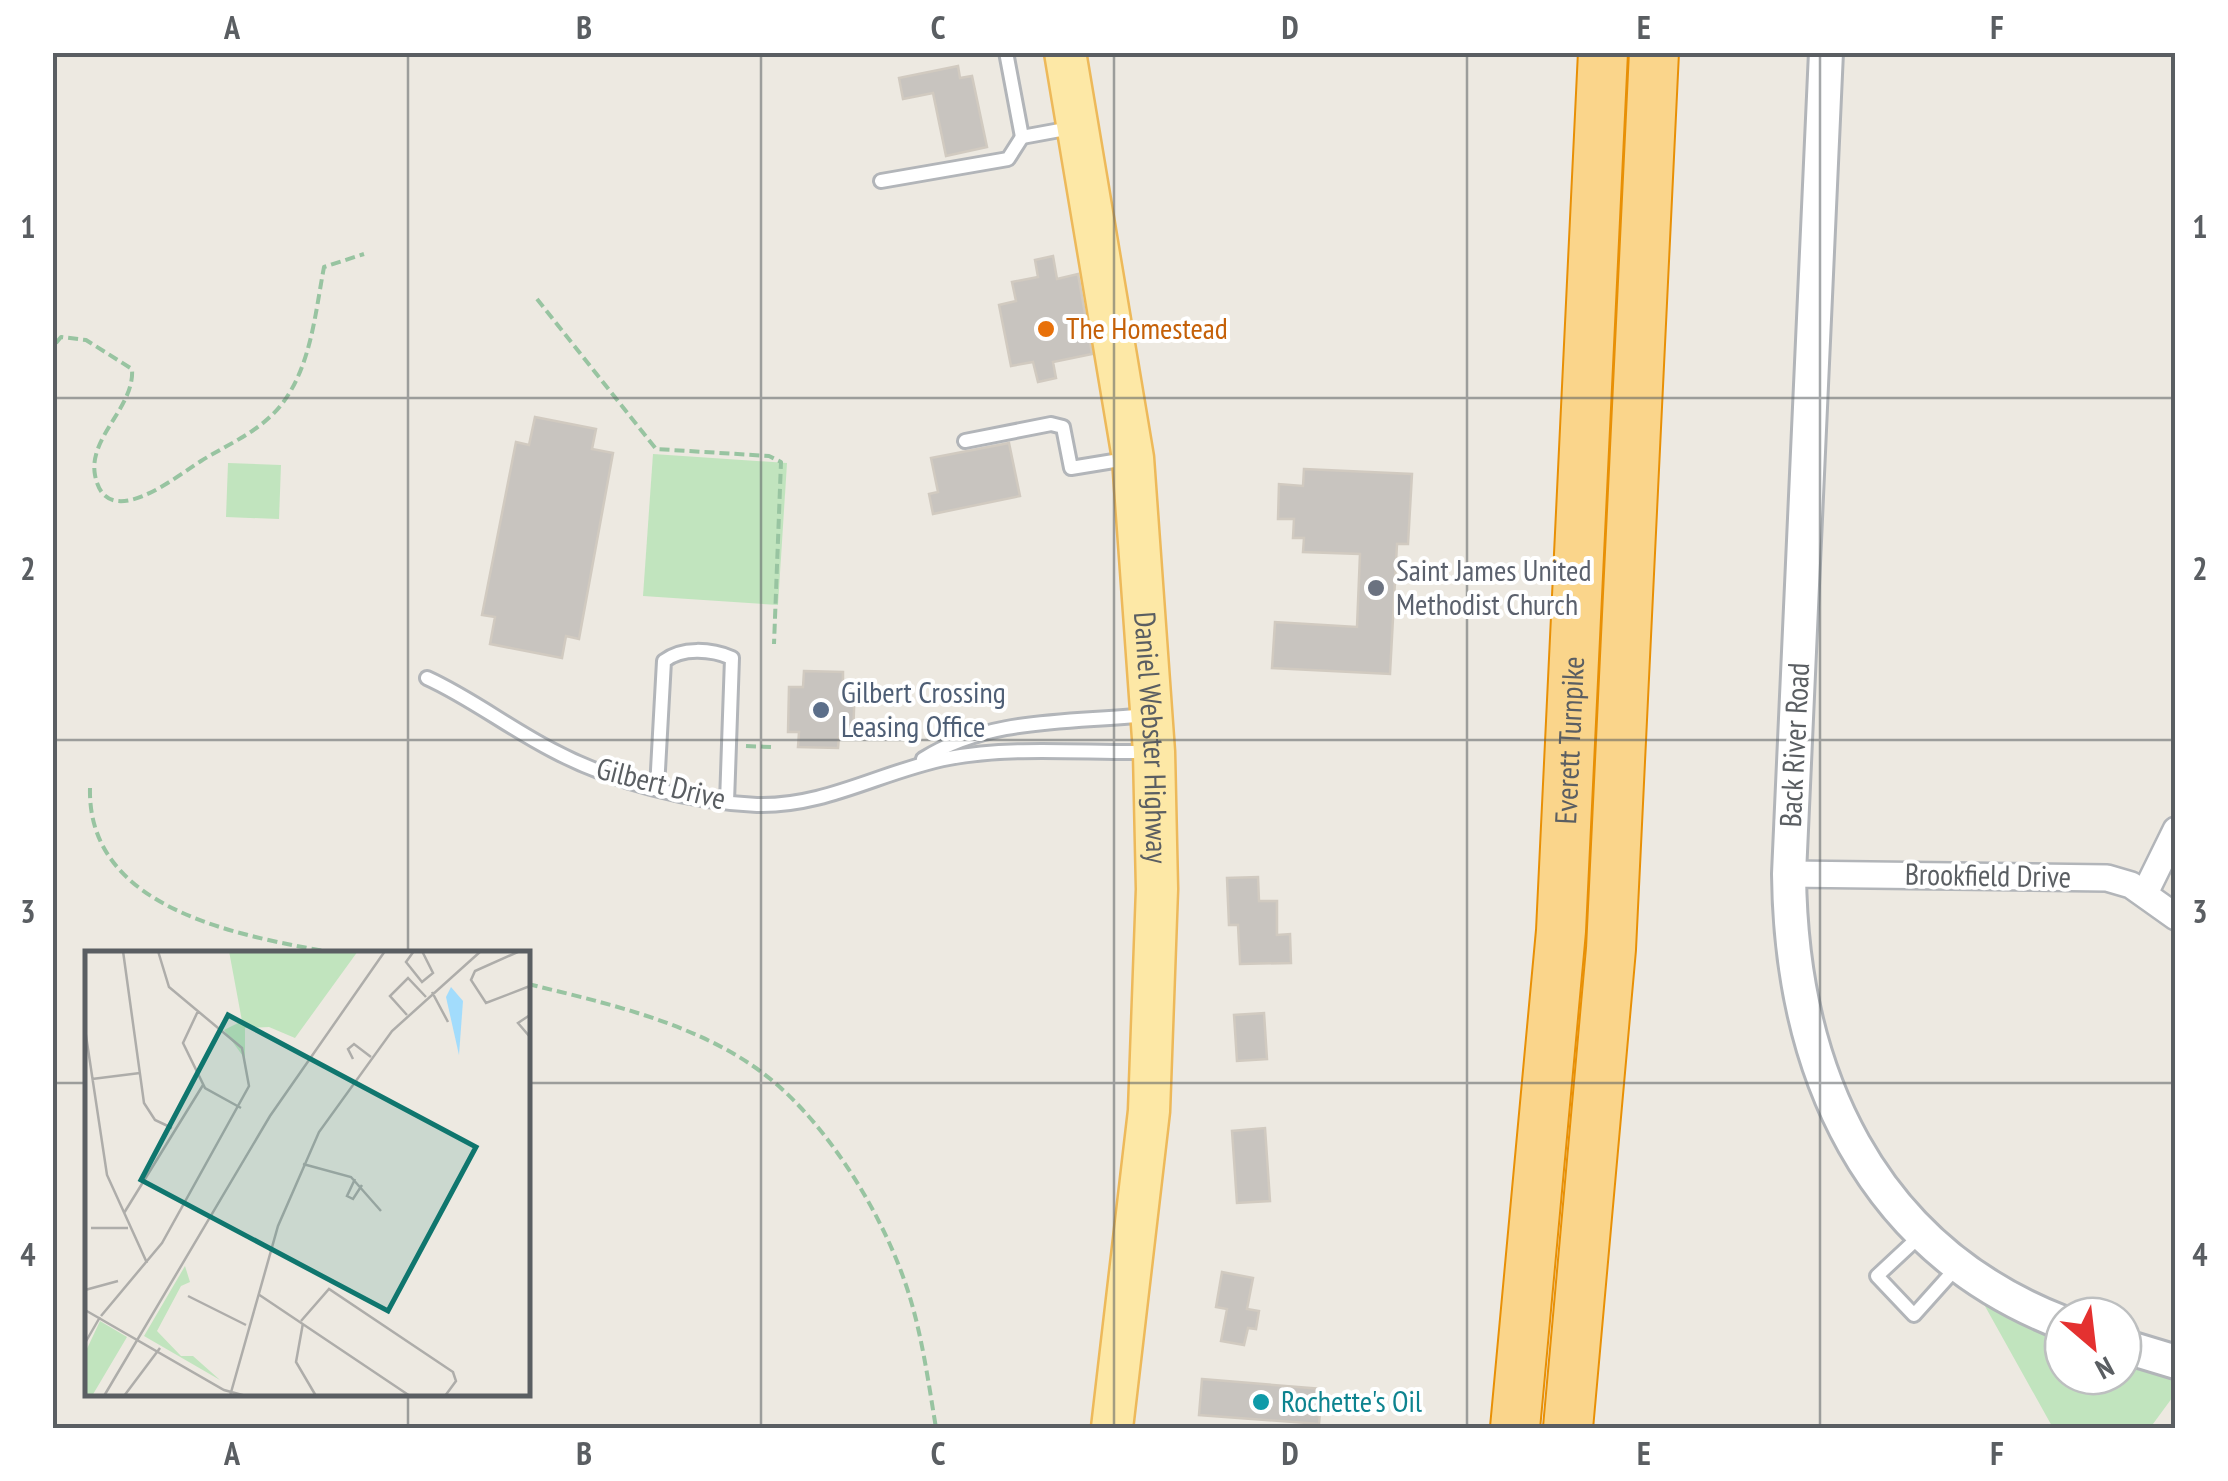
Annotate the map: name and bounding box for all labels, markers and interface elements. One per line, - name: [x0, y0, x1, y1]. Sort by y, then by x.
- text: A: [223, 6, 241, 48]
- text: B: [576, 6, 592, 48]
- text: C: [931, 6, 946, 48]
- text: D: [1281, 6, 1299, 48]
- text: E: [1637, 6, 1651, 48]
- text: F: [1990, 6, 2004, 48]
- text: 1: [20, 205, 36, 247]
- text: 1: [2192, 205, 2208, 247]
- place label: The Homestead: [1066, 308, 1228, 347]
- marker: The Homestead: [1035, 318, 1057, 340]
- text: 2: [20, 547, 36, 589]
- text: 2: [2192, 547, 2208, 589]
- place label: Saint James United Methodist Church: [1396, 550, 1591, 623]
- marker: Saint James United Methodist Church: [1365, 577, 1387, 599]
- street label: Daniel Webster Highway: [1126, 610, 1177, 865]
- street label: Everett Turnpike: [1545, 655, 1592, 825]
- street label: Back River Road: [1770, 662, 1817, 828]
- place label: Gilbert Crossing Leasing Office: [841, 672, 1006, 745]
- marker: Gilbert Crossing Leasing Office: [810, 699, 832, 721]
- street label: Gilbert Drive: [593, 748, 730, 817]
- street label: Brookfield Drive: [1905, 854, 2071, 895]
- text: 3: [20, 890, 36, 932]
- text: 3: [2192, 890, 2208, 932]
- inset map: [85, 951, 530, 1396]
- text: 4: [20, 1233, 36, 1275]
- text: 4: [2192, 1233, 2208, 1275]
- north arrow: [2043, 1296, 2143, 1396]
- text: N: [2090, 1349, 2120, 1388]
- place label: Rochette's Oil: [1281, 1381, 1422, 1420]
- marker: Rochette's Oil: [1250, 1391, 1272, 1413]
- text: A: [223, 1432, 241, 1474]
- text: B: [576, 1432, 592, 1474]
- text: C: [931, 1432, 946, 1474]
- text: D: [1281, 1432, 1299, 1474]
- text: E: [1637, 1432, 1651, 1474]
- text: F: [1990, 1432, 2004, 1474]

